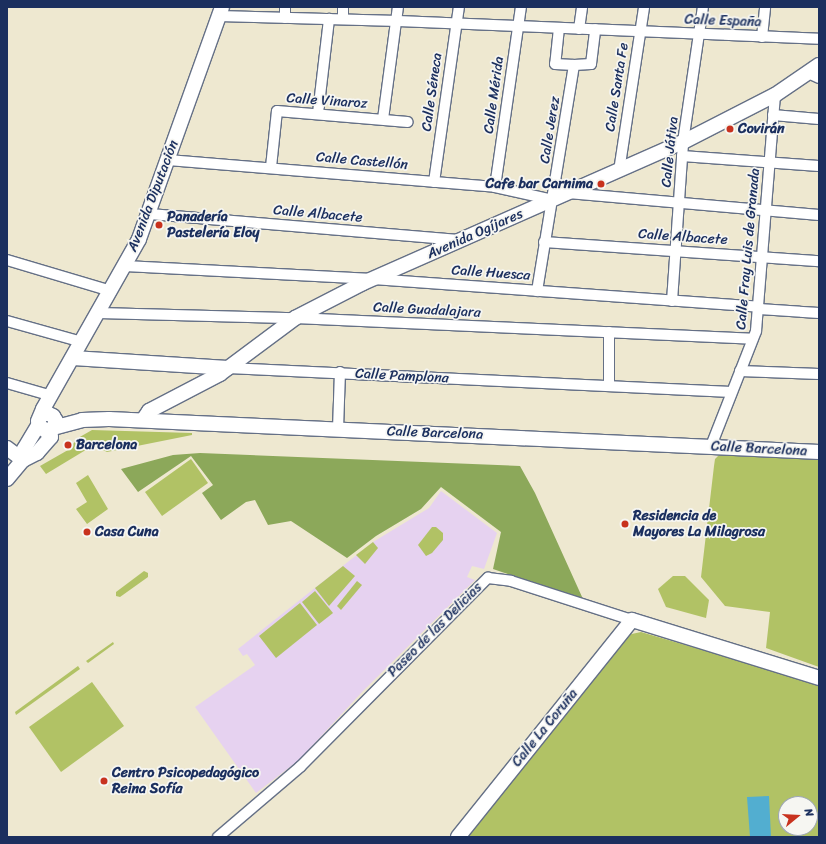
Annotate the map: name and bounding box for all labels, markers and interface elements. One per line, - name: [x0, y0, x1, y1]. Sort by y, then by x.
- street label: Calle España: [684, 11, 762, 31]
- street label: Calle Santa Fe: [602, 41, 632, 133]
- street label: Calle Séneca: [418, 52, 446, 132]
- street label: Calle Mérida: [480, 56, 508, 134]
- street label: Calle Vinaroz: [286, 90, 368, 112]
- street label: Calle Jerez: [536, 95, 564, 165]
- street label: Calle Játiva: [658, 115, 682, 189]
- place label: Covirán: [738, 121, 785, 137]
- marker: Covirán: [725, 124, 735, 134]
- street label: Avenida Diputación: [124, 138, 182, 254]
- street label: Calle Castellón: [315, 149, 409, 173]
- street label: Calle Fray Luis de Granada: [733, 167, 763, 331]
- place label: Cafe bar Carnima: [485, 176, 593, 192]
- marker: Cafe bar Carnima: [596, 179, 606, 189]
- street label: Calle Albacete: [273, 202, 363, 226]
- street label: Avenida Ogíjares: [424, 205, 526, 263]
- place label: Panadería Pastelería Eloy: [167, 209, 259, 242]
- marker: Panadería Pastelería Eloy: [154, 220, 164, 230]
- street label: Calle Albacete: [638, 226, 728, 248]
- street label: Calle Huesca: [451, 262, 531, 284]
- street label: Calle Guadalajara: [373, 299, 481, 321]
- street label: Calle Pamplona: [355, 365, 449, 387]
- street label: Calle Barcelona: [387, 423, 483, 443]
- place label: Barcelona: [76, 437, 137, 453]
- street label: Calle Barcelona: [711, 438, 807, 460]
- marker: Barcelona: [63, 440, 73, 450]
- place label: Residencia de Mayores La Milagrosa: [633, 508, 764, 540]
- marker: Residencia de Mayores La Milagrosa: [620, 519, 630, 529]
- place label: Casa Cuna: [95, 524, 159, 540]
- marker: Casa Cuna: [82, 527, 92, 537]
- street label: Paseo de las Delicias: [384, 579, 486, 681]
- street label: Calle La Coruña: [508, 686, 582, 770]
- place label: Centro Psicopedagógico Reina Sofía: [112, 765, 259, 798]
- marker: Centro Psicopedagógico Reina Sofía: [99, 776, 109, 786]
- north arrow: [778, 796, 818, 836]
- text: N: [799, 806, 819, 819]

